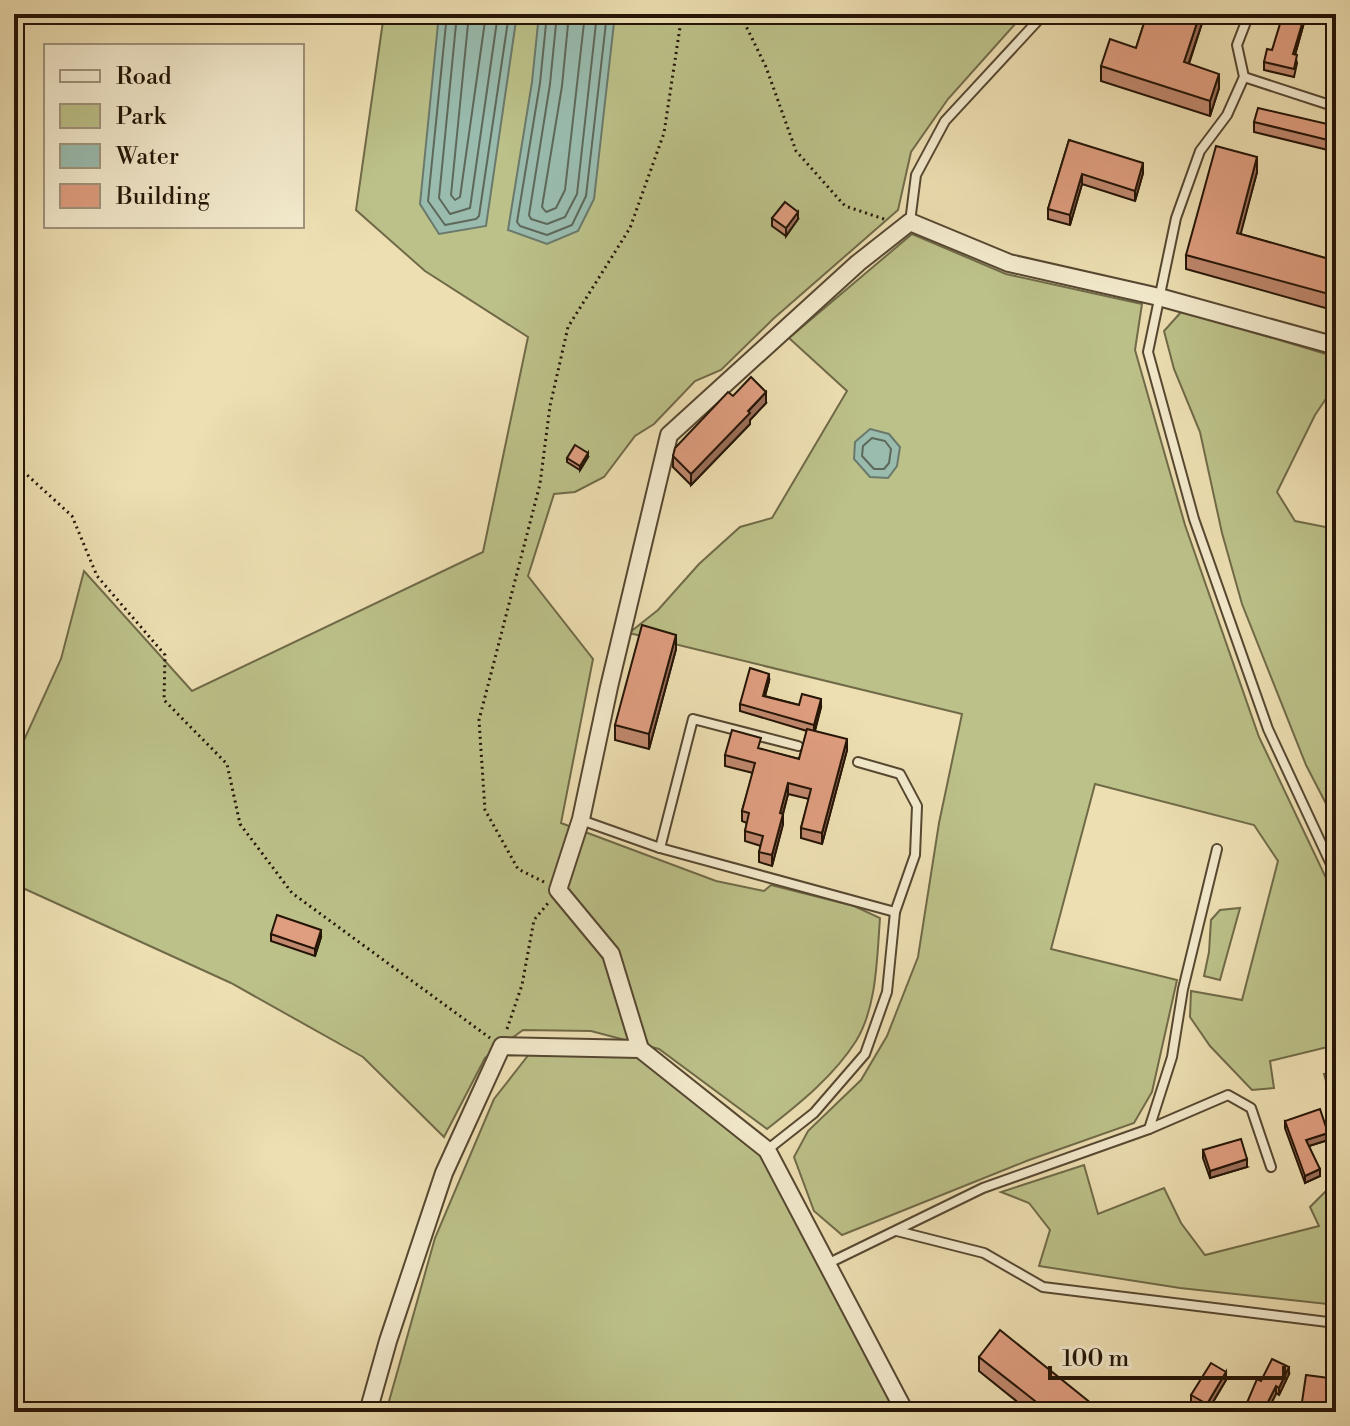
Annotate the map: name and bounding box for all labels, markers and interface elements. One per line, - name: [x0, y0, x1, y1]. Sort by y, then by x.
- legend: [44, 44, 304, 228]
- text: Road: [116, 62, 172, 92]
- text: Park: [116, 102, 167, 132]
- text: Water: [115, 142, 179, 172]
- text: Building: [115, 182, 210, 212]
- scale bar: [1050, 1330, 1284, 1380]
- text: 100 m: [1062, 1344, 1129, 1374]

